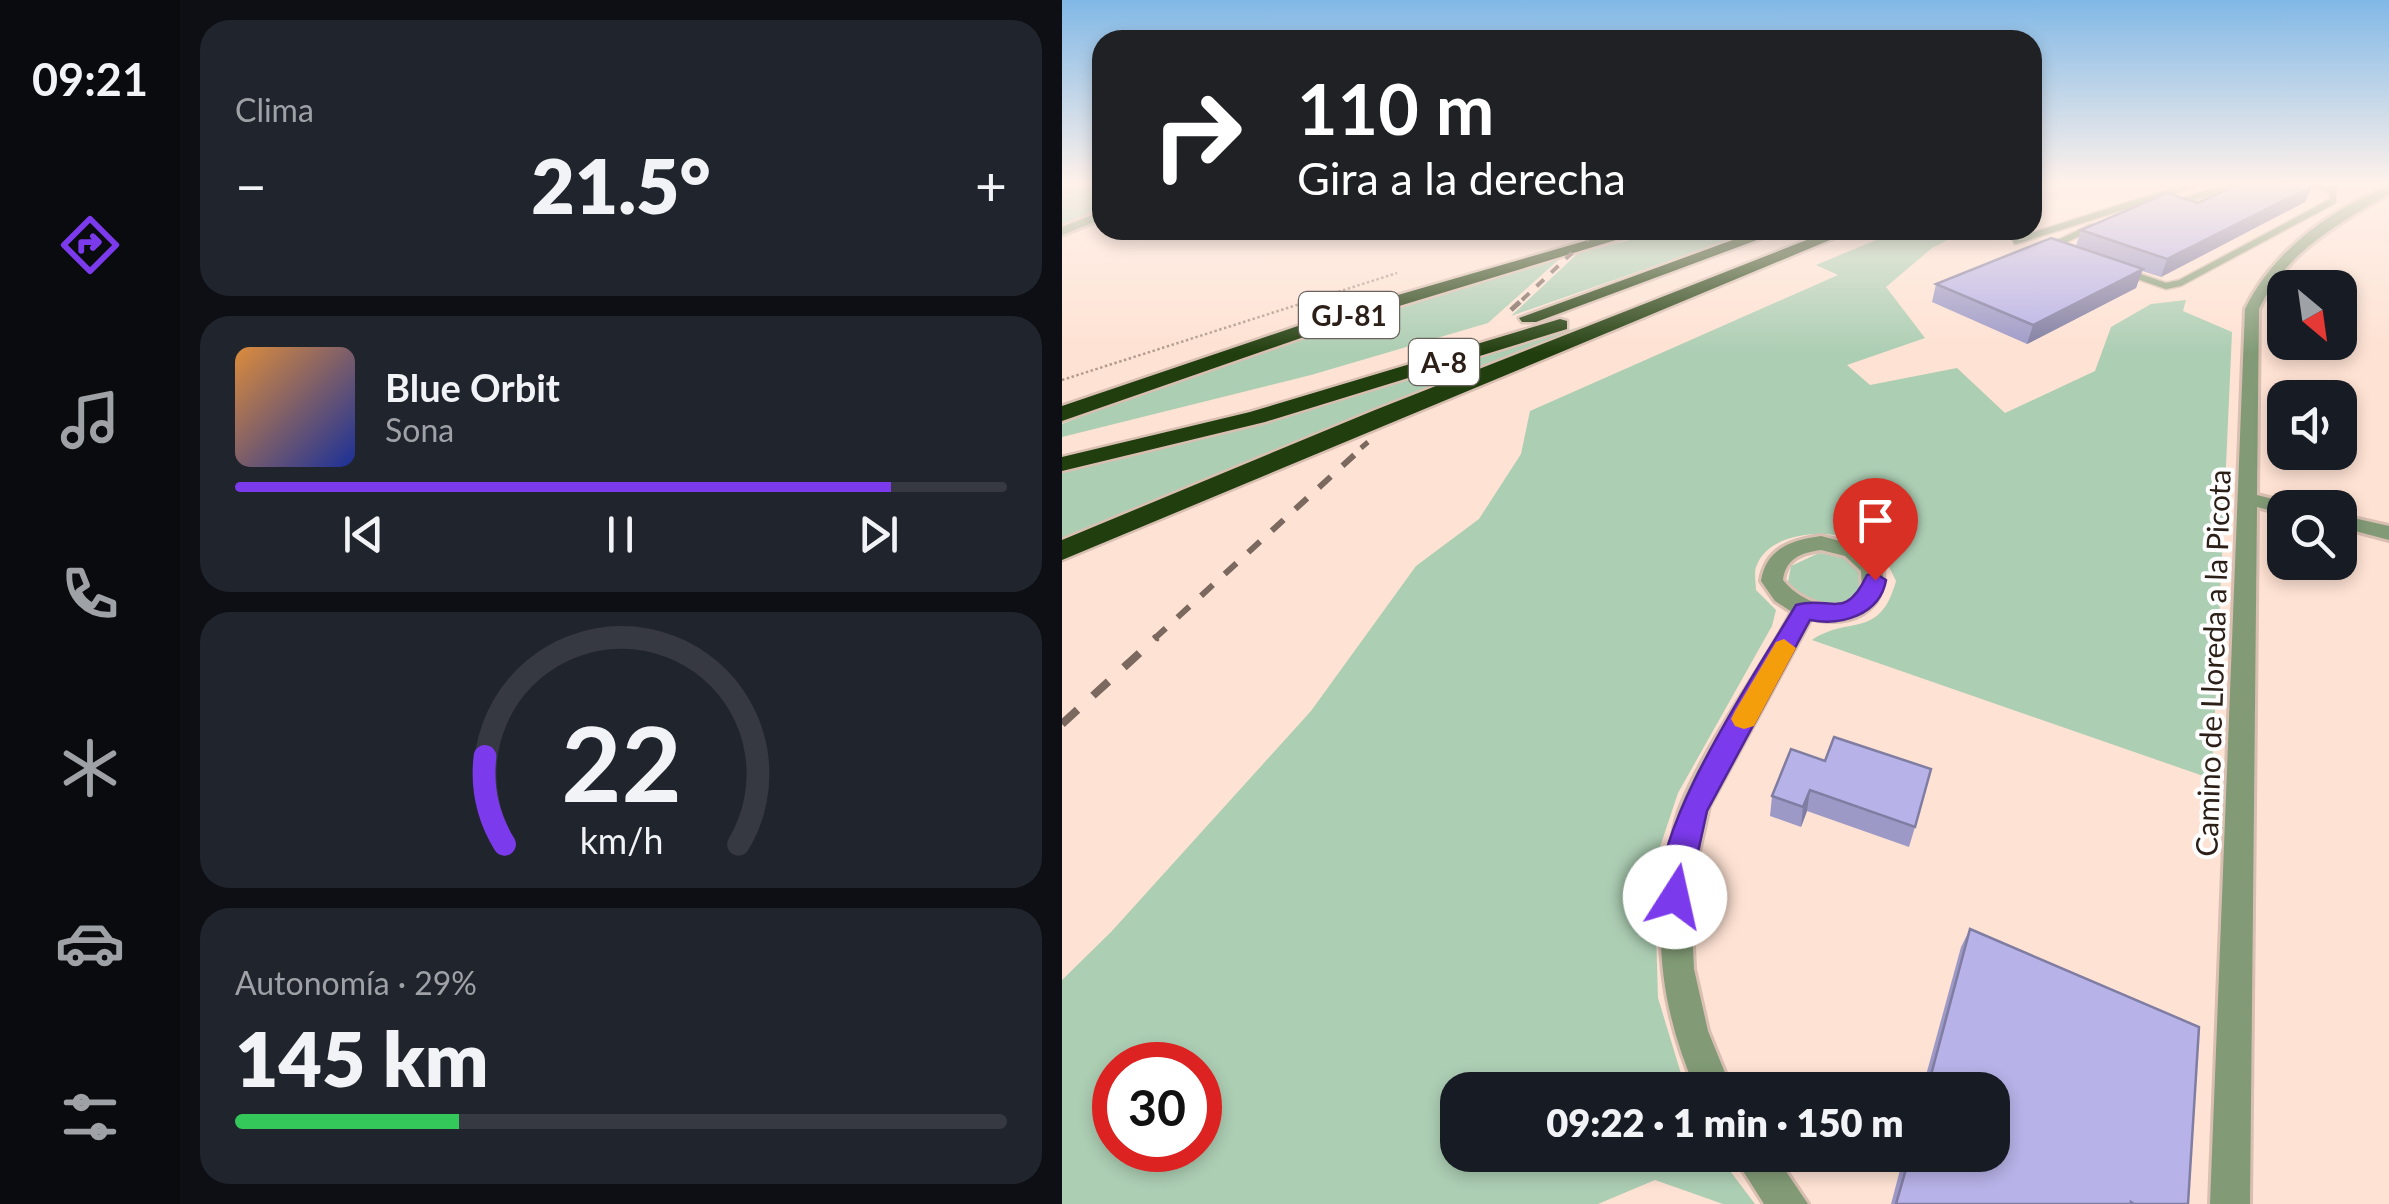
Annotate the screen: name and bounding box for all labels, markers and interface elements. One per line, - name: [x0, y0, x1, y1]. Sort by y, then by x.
- text: 09:21: [32, 52, 148, 106]
- text: 110 m: [1297, 66, 1494, 150]
- icon: right: [1132, 70, 1262, 200]
- text: Clima: [235, 90, 314, 129]
- text: 21.5°: [531, 140, 711, 230]
- text: Gira a la derecha: [1297, 151, 1626, 205]
- text: −: [235, 152, 267, 218]
- text: +: [975, 152, 1007, 218]
- icon: directions: [55, 210, 125, 280]
- north arrow: [2267, 270, 2357, 360]
- map controls: [2267, 270, 2357, 580]
- road number: GJ-81: [1299, 292, 1399, 338]
- road number: A-8: [1409, 339, 1479, 385]
- text: Blue Orbit: [385, 364, 560, 410]
- button: sound: [2267, 380, 2357, 470]
- icon: music: [55, 385, 125, 455]
- text: Sona: [385, 410, 454, 449]
- street label: Camino de Lloreda a la Picota: [2187, 469, 2237, 857]
- pin: [1833, 478, 1918, 581]
- button: search: [2267, 490, 2357, 580]
- icon: arrive: [1848, 493, 1903, 548]
- icon: previous: [336, 507, 391, 562]
- icon: pause: [593, 507, 648, 562]
- icon: next: [851, 507, 906, 562]
- icon: phone: [55, 559, 125, 629]
- text: 22: [561, 699, 681, 824]
- icon: climate: [55, 733, 125, 803]
- text: km/h: [579, 819, 663, 862]
- position arrow: [1623, 845, 1727, 949]
- icon: car: [55, 908, 125, 978]
- text: Autonomía · 29%: [235, 963, 477, 1002]
- text: 145 km: [235, 1013, 489, 1103]
- speed limit sign: 30: [1092, 1042, 1222, 1172]
- icon: filters: [55, 1082, 125, 1152]
- text: 09:22 · 1 min · 150 m: [1546, 1099, 1904, 1145]

